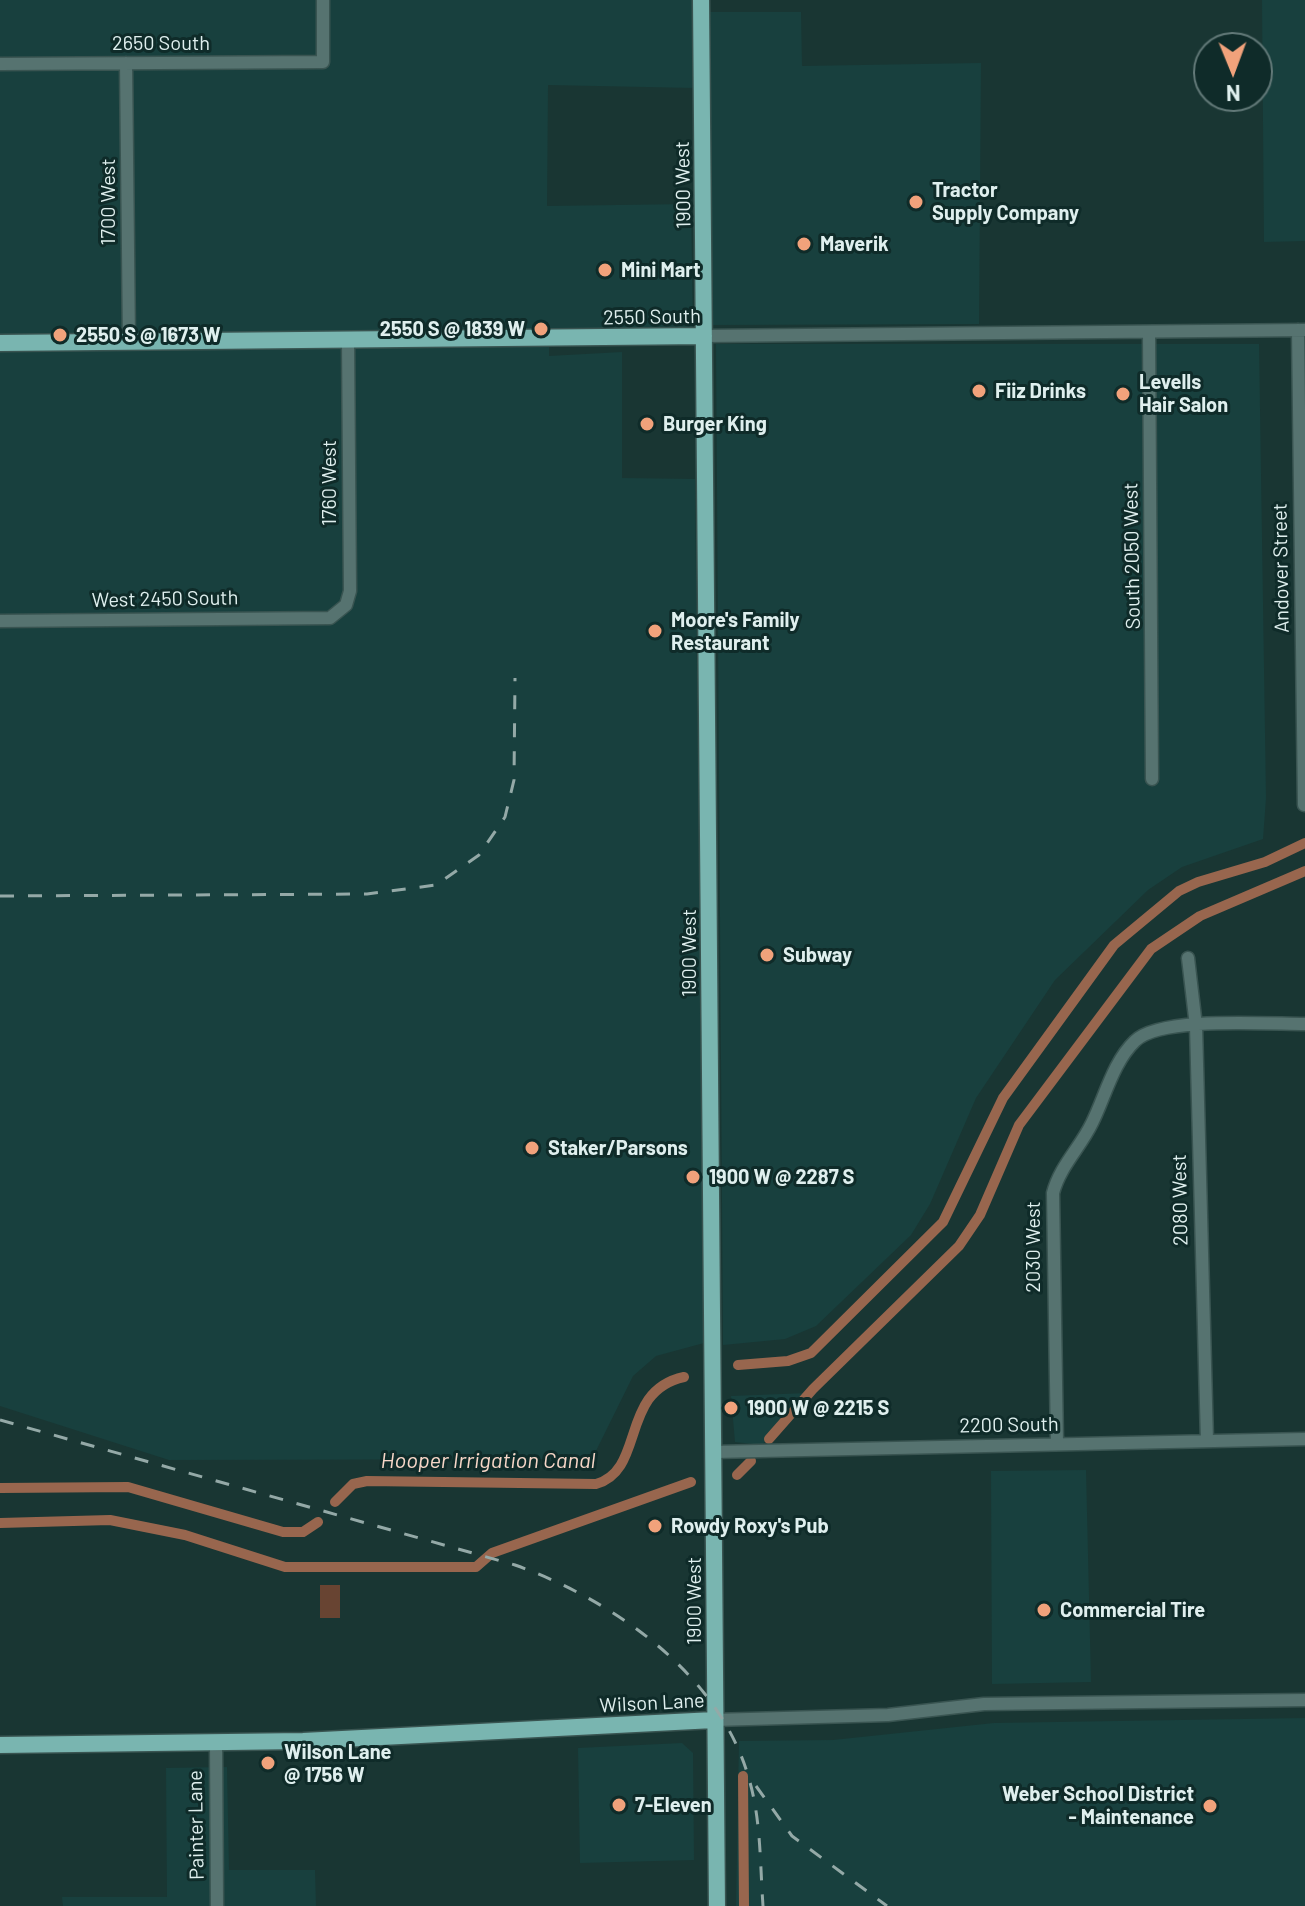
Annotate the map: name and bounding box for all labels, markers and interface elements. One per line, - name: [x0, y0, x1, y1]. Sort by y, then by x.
- street label: 2650 South: [112, 31, 210, 55]
- north arrow: [1193, 32, 1273, 112]
- text: N: [1226, 81, 1241, 107]
- street label: 1900 West: [670, 141, 696, 229]
- street label: 1700 West: [96, 159, 120, 245]
- place label: Tractor Supply Company: [932, 178, 1079, 225]
- marker: Tractor Supply Company: [907, 193, 925, 211]
- place label: Maverik: [820, 232, 889, 256]
- marker: Maverik: [795, 235, 813, 253]
- place label: Mini Mart: [621, 258, 701, 282]
- marker: Mini Mart: [596, 261, 614, 279]
- street label: 2550 South: [603, 304, 701, 330]
- place label: 2550 S @ 1839 W: [380, 317, 525, 341]
- marker: 2550 S @ 1839 W: [532, 320, 550, 338]
- place label: 2550 S @ 1673 W: [76, 323, 221, 347]
- marker: 2550 S @ 1673 W: [51, 326, 69, 344]
- place label: Levells Hair Salon: [1139, 370, 1228, 417]
- place label: Fiiz Drinks: [995, 379, 1086, 403]
- marker: Fiiz Drinks: [970, 382, 988, 400]
- marker: Levells Hair Salon: [1114, 385, 1132, 403]
- place label: Burger King: [663, 412, 767, 436]
- marker: Burger King: [638, 415, 656, 433]
- street label: 1760 West: [317, 440, 341, 526]
- street label: South 2050 West: [1119, 482, 1145, 630]
- street label: Andover Street: [1268, 503, 1294, 633]
- street label: West 2450 South: [91, 586, 239, 612]
- place label: Moore's Family Restaurant: [671, 608, 800, 655]
- marker: Moore's Family Restaurant: [646, 622, 664, 640]
- street label: 1900 West: [677, 909, 701, 997]
- place label: Subway: [783, 943, 852, 967]
- marker: Subway: [758, 946, 776, 964]
- place label: Staker/Parsons: [548, 1136, 688, 1160]
- marker: Staker/Parsons: [523, 1139, 541, 1157]
- street label: 2080 West: [1167, 1154, 1193, 1246]
- place label: 1900 W @ 2287 S: [709, 1165, 854, 1189]
- marker: 1900 W @ 2287 S: [684, 1168, 702, 1186]
- street label: 2030 West: [1021, 1201, 1045, 1293]
- place label: 1900 W @ 2215 S: [747, 1396, 889, 1420]
- marker: 1900 W @ 2215 S: [722, 1399, 740, 1417]
- street label: 2200 South: [959, 1412, 1059, 1438]
- water label: Hooper Irrigation Canal: [381, 1448, 595, 1474]
- place label: Rowdy Roxy's Pub: [671, 1514, 829, 1538]
- marker: Rowdy Roxy's Pub: [646, 1517, 664, 1535]
- street label: 1900 West: [682, 1557, 706, 1645]
- place label: Commercial Tire: [1060, 1598, 1205, 1622]
- marker: Commercial Tire: [1035, 1601, 1053, 1619]
- street label: Wilson Lane: [599, 1688, 705, 1718]
- place label: Wilson Lane @ 1756 W: [284, 1740, 391, 1787]
- marker: Wilson Lane @ 1756 W: [259, 1754, 277, 1772]
- street label: Painter Lane: [183, 1770, 209, 1880]
- place label: Weber School District - Maintenance: [1002, 1782, 1194, 1829]
- place label: 7-Eleven: [635, 1793, 712, 1817]
- marker: 7-Eleven: [610, 1796, 628, 1814]
- marker: Weber School District - Maintenance: [1201, 1797, 1219, 1815]

